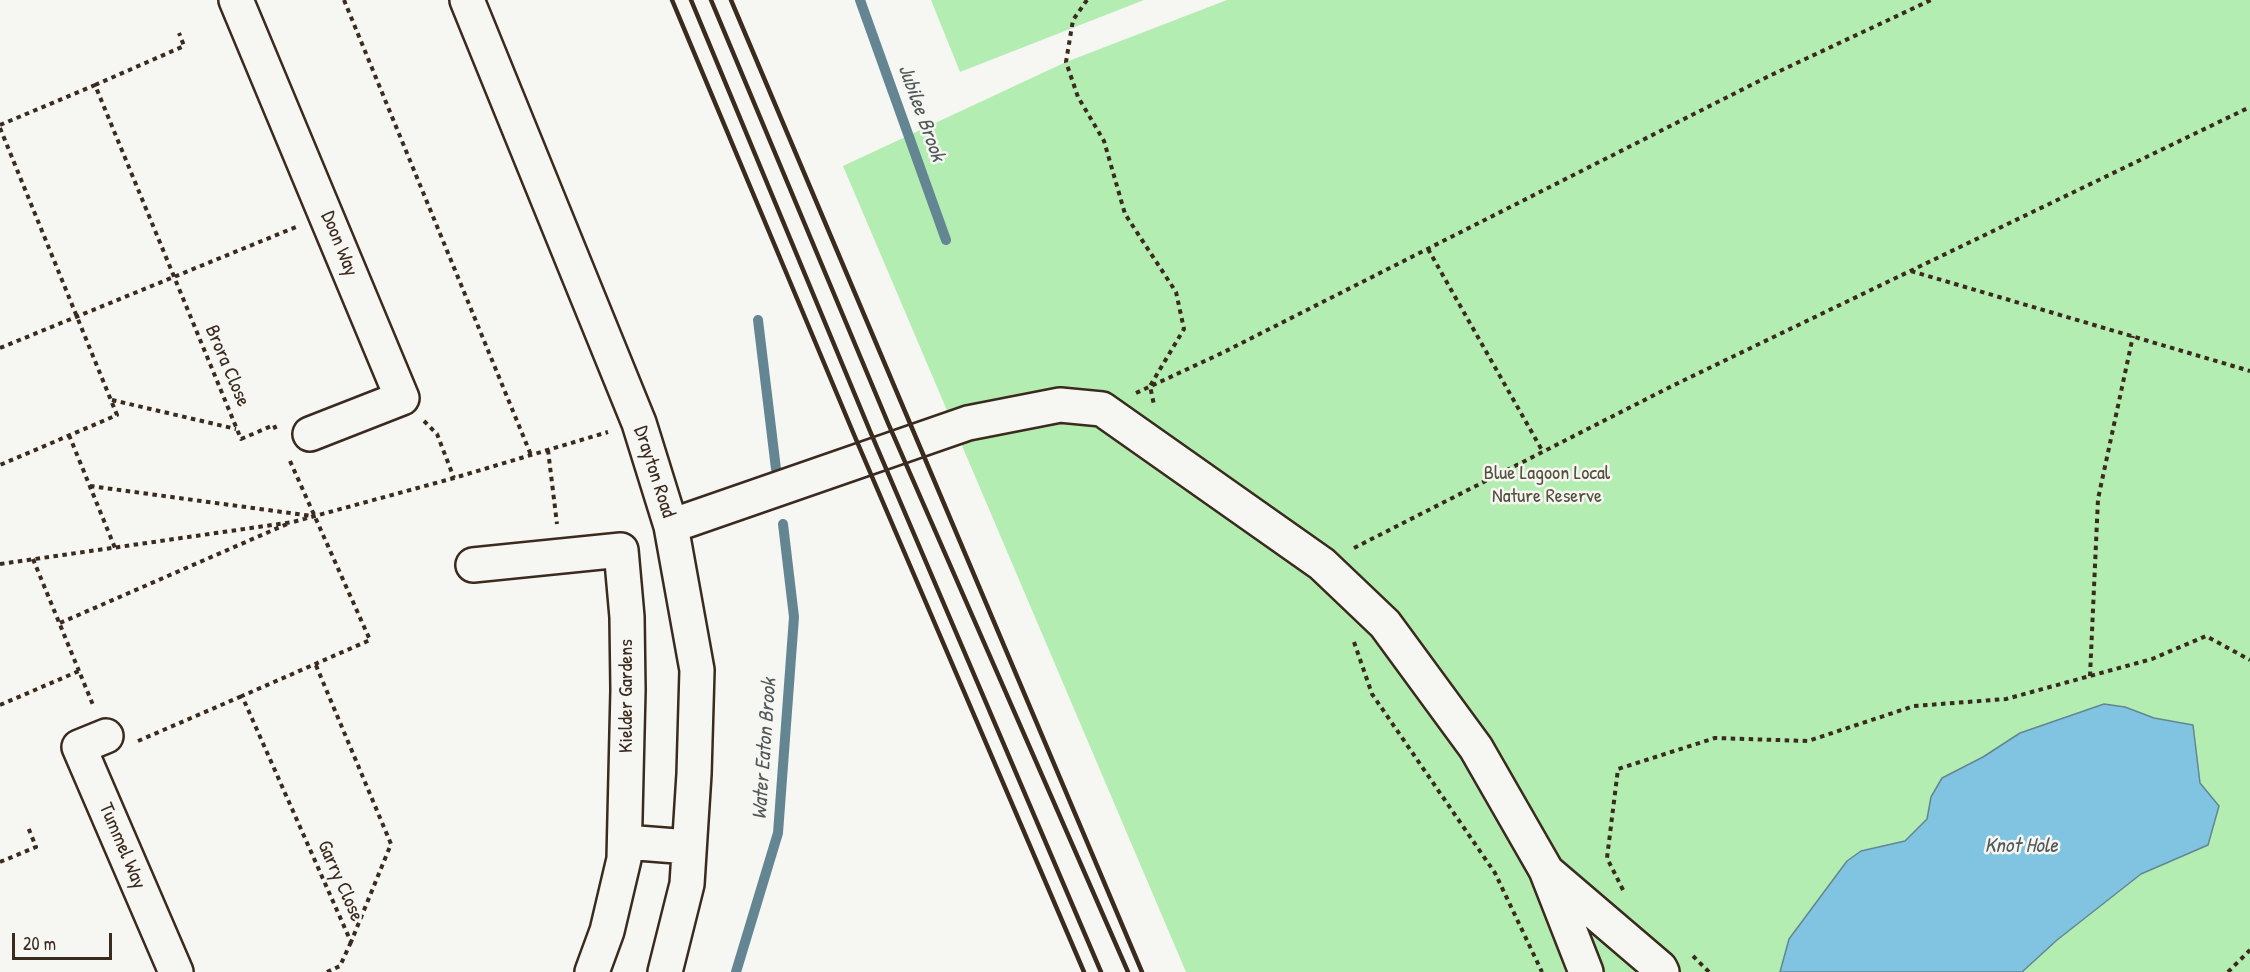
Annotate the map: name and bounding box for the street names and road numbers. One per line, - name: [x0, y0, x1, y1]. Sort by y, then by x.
- street label: Doon Way: [315, 208, 363, 280]
- street label: Brora Close: [199, 322, 255, 410]
- street label: Drayton Road: [628, 423, 680, 521]
- street label: Kielder Gardens: [615, 639, 639, 753]
- street label: Tummel Way: [93, 799, 151, 893]
- street label: Garry Close: [312, 837, 368, 925]

